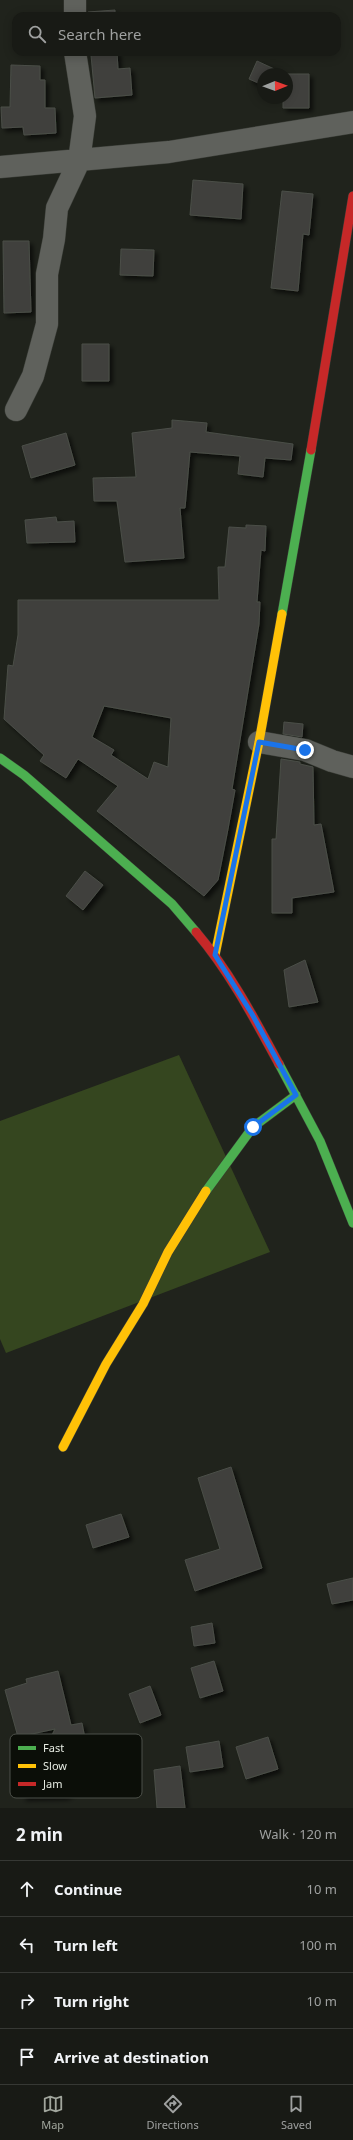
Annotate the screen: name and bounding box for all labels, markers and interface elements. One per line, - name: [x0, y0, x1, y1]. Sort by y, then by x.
- search box: [12, 12, 341, 56]
- icon: search: [26, 23, 48, 45]
- text: Search here: [58, 24, 141, 44]
- north arrow: [257, 68, 293, 104]
- route end: [296, 741, 314, 759]
- route start: [244, 1118, 262, 1136]
- legend: [10, 1734, 142, 1798]
- text: Fast: [43, 1740, 64, 1755]
- text: Slow: [43, 1758, 67, 1773]
- text: Jam: [42, 1776, 62, 1791]
- text: 2 min: [16, 1823, 63, 1846]
- text: Walk · 120 m: [259, 1825, 337, 1843]
- icon: ahead: [16, 1878, 38, 1900]
- text: Continue: [54, 1879, 122, 1899]
- text: 10 m: [307, 1880, 337, 1898]
- icon: left: [16, 1934, 38, 1956]
- text: Turn left: [54, 1935, 118, 1955]
- text: 100 m: [299, 1936, 337, 1954]
- icon: right: [16, 1990, 38, 2012]
- text: Turn right: [54, 1991, 129, 2011]
- text: 10 m: [307, 1992, 337, 2010]
- icon: arrive: [16, 2046, 38, 2068]
- text: Arrive at destination: [54, 2047, 209, 2067]
- tab: Map: [41, 2093, 64, 2132]
- tab: Directions: [146, 2093, 199, 2132]
- tab: Saved: [281, 2093, 312, 2132]

